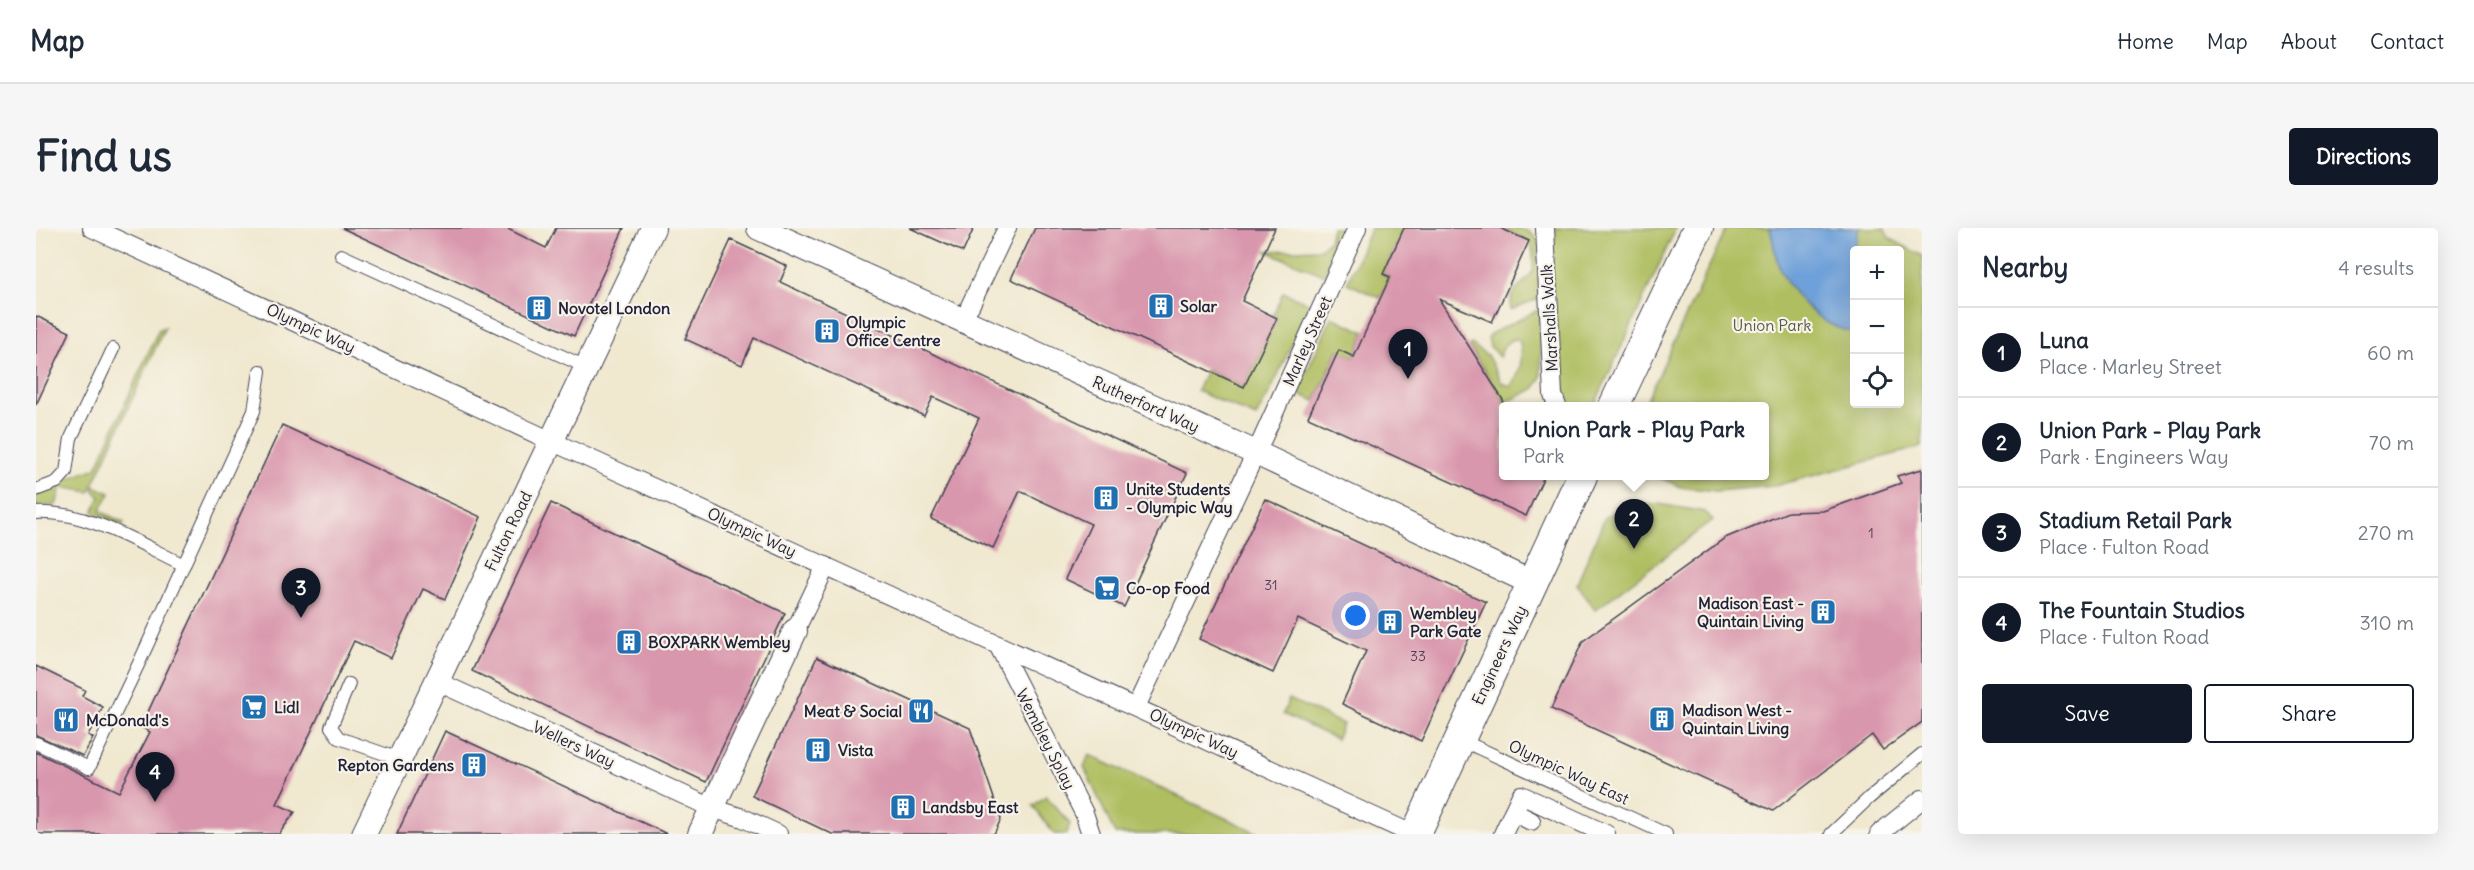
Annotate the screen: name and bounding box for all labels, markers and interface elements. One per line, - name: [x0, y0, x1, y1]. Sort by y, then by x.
- text: Map: [30, 23, 84, 59]
- text: Home: [2117, 28, 2174, 55]
- text: Map: [2207, 28, 2248, 55]
- text: About: [2281, 28, 2337, 55]
- text: Contact: [2370, 28, 2444, 55]
- button: Directions: [2289, 128, 2438, 185]
- text: Find us: [36, 130, 172, 182]
- map controls: [1850, 246, 1904, 408]
- button: +: [1850, 246, 1904, 300]
- text: Nearby: [1982, 251, 2068, 284]
- text: 4 results: [2338, 255, 2414, 280]
- street label: Marshalls Walk: [1536, 264, 1562, 372]
- building icon: Solar: [1146, 291, 1176, 321]
- street label: Marley Street: [1278, 292, 1336, 389]
- building icon: Novotel London: [524, 293, 554, 323]
- place label: Solar: [1180, 296, 1218, 316]
- place label: Novotel London: [558, 298, 670, 318]
- street label: Olympic Way: [263, 299, 359, 357]
- button: −: [1850, 300, 1904, 354]
- place label: Olympic Office Centre: [846, 312, 941, 350]
- park label: Union Park: [1733, 315, 1811, 335]
- building icon: Olympic Office Centre: [812, 316, 842, 346]
- text: Luna: [2039, 326, 2089, 354]
- pin: 1: [1388, 330, 1428, 379]
- text: 1: [1998, 340, 2005, 365]
- text: 60 m: [2367, 340, 2414, 365]
- button: locate: [1850, 354, 1904, 408]
- text: Place · Marley Street: [2039, 354, 2222, 379]
- street label: Rutherford Way: [1089, 371, 1203, 437]
- popup: [1499, 402, 1769, 480]
- text: Union Park - Play Park: [1523, 415, 1745, 443]
- text: Union Park - Play Park: [2039, 416, 2261, 444]
- text: 2: [1996, 430, 2007, 455]
- text: 70 m: [2369, 430, 2414, 455]
- text: Park: [1523, 443, 1564, 468]
- text: Park · Engineers Way: [2039, 444, 2229, 469]
- place label: Unite Students - Olympic Way: [1126, 479, 1233, 518]
- building icon: Unite Students - Olympic Way: [1091, 483, 1121, 513]
- street label: Fulton Road: [480, 488, 536, 574]
- pin: 2: [1614, 500, 1654, 549]
- street label: Olympic Way: [704, 503, 800, 561]
- text: Stadium Retail Park: [2039, 506, 2232, 534]
- text: 3: [1996, 520, 2007, 545]
- text: 270 m: [2358, 520, 2414, 545]
- house number: 1: [1868, 524, 1874, 542]
- text: Place · Fulton Road: [2039, 534, 2209, 559]
- pin: 3: [282, 568, 320, 618]
- supermarket icon: Co-op Food: [1092, 573, 1122, 603]
- house number: 31: [1264, 576, 1278, 594]
- place label: Co-op Food: [1126, 578, 1210, 599]
- place label: Madison East - Quintain Living: [1697, 593, 1804, 632]
- text: The Fountain Studios: [2039, 596, 2245, 624]
- building icon: Madison East - Quintain Living: [1808, 597, 1838, 627]
- your location: [1341, 601, 1370, 630]
- street label: Engineers Way: [1467, 602, 1531, 708]
- place label: Wembley Park Gate: [1410, 603, 1482, 641]
- building icon: Wembley Park Gate: [1375, 607, 1405, 637]
- text: 4: [1996, 610, 2007, 635]
- text: 310 m: [2359, 610, 2414, 635]
- text: Place · Fulton Road: [2039, 624, 2209, 649]
- building icon: BOXPARK Wembley: [614, 627, 644, 657]
- place label: BOXPARK Wembley: [648, 632, 791, 653]
- house number: 33: [1410, 647, 1426, 665]
- button: Save: [1982, 684, 2192, 743]
- button: Share: [2204, 684, 2414, 743]
- street label: Wembley Splay: [1012, 685, 1080, 793]
- supermarket icon: Lidl: [239, 692, 269, 722]
- restaurant icon: Meat & Social: [906, 696, 936, 726]
- place label: Lidl: [274, 697, 299, 717]
- place label: Madison West - Quintain Living: [1682, 700, 1792, 739]
- place label: Meat & Social: [804, 701, 902, 721]
- street label: Olympic Way: [1146, 704, 1242, 762]
- building icon: Madison West - Quintain Living: [1647, 704, 1677, 734]
- restaurant icon: McDonald's: [51, 705, 81, 735]
- place label: McDonald's: [86, 710, 169, 730]
- street label: Wellers Way: [530, 716, 618, 772]
- building icon: Vista: [803, 735, 833, 765]
- street label: Olympic Way East: [1506, 735, 1633, 809]
- place label: Vista: [838, 740, 873, 760]
- building icon: Repton Gardens: [459, 750, 489, 780]
- pin: 4: [136, 752, 174, 802]
- place label: Repton Gardens: [338, 755, 454, 776]
- building icon: Landsby East: [888, 792, 918, 822]
- place label: Landsby East: [922, 797, 1019, 818]

